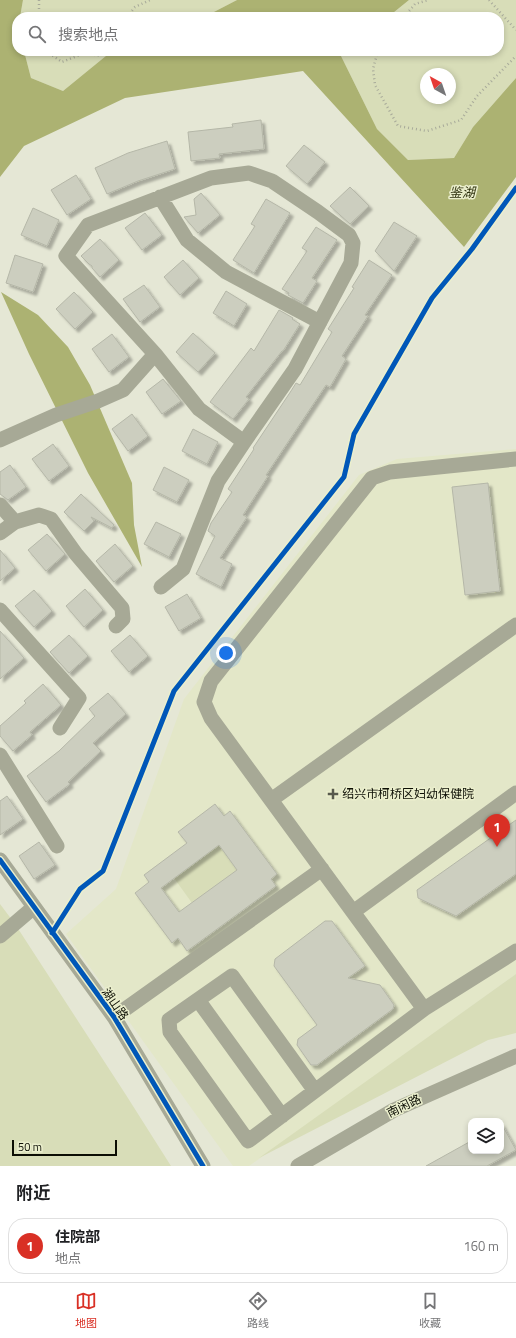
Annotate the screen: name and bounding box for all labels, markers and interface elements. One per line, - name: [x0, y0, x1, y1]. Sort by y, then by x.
- search box: [12, 12, 504, 56]
- icon: search: [26, 23, 48, 45]
- text: 搜索地点: [58, 23, 118, 46]
- north arrow: [420, 68, 456, 104]
- water label: 鉴湖: [449, 182, 477, 202]
- your location: [216, 643, 236, 663]
- place label: 绍兴市柯桥区妇幼保健院: [342, 784, 474, 803]
- marker: 绍兴市柯桥区妇幼保健院: [327, 788, 339, 800]
- pin: 1: [484, 814, 510, 847]
- street label: 湖山路: [97, 984, 134, 1024]
- street label: 南闲路: [383, 1089, 424, 1122]
- map controls: [468, 1118, 504, 1154]
- button: layers: [468, 1118, 504, 1154]
- scale bar: [12, 1138, 117, 1157]
- text: 50 m: [18, 1139, 42, 1155]
- text: 附近: [16, 1180, 50, 1206]
- text: 住院部: [55, 1225, 100, 1248]
- text: 1: [26, 1236, 34, 1256]
- text: 160 m: [463, 1236, 499, 1256]
- text: 地点: [55, 1248, 81, 1268]
- tab: 地图: [75, 1290, 97, 1331]
- tab: 路线: [247, 1290, 269, 1331]
- tab: 收藏: [419, 1290, 441, 1331]

